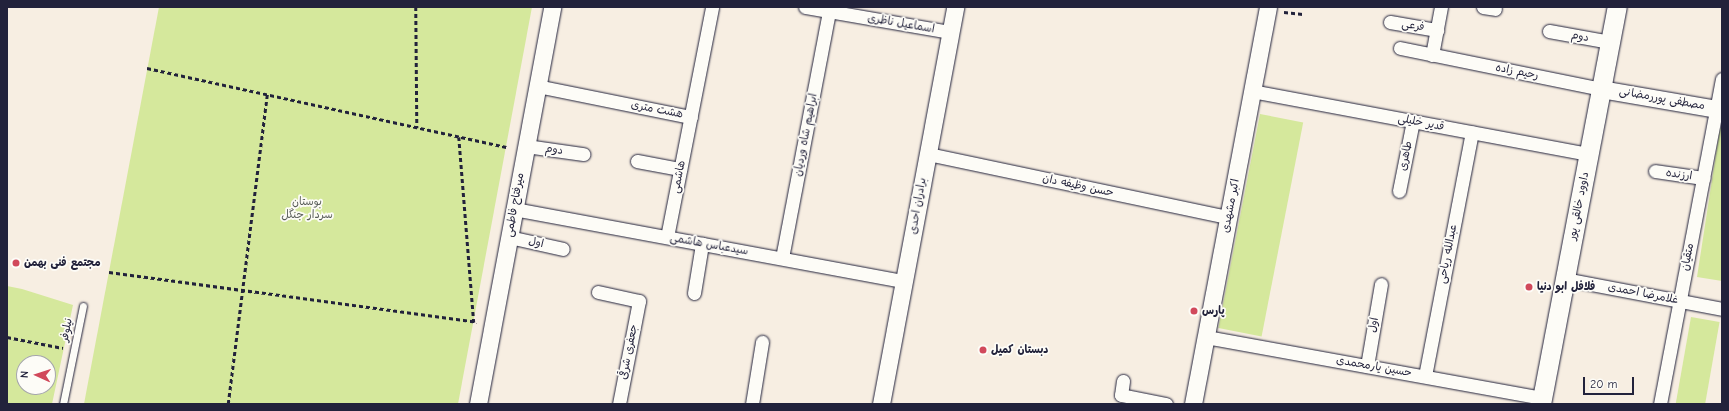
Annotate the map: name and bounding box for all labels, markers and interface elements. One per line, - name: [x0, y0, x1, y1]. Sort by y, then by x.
- street label: اسماعیل ناظری: [866, 12, 936, 36]
- street label: فرعی: [1401, 18, 1425, 34]
- street label: دوم: [1570, 29, 1590, 45]
- street label: رحیم زاده: [1494, 61, 1540, 83]
- street label: مصطفی پوررمضانی: [1618, 85, 1706, 113]
- street label: ابراهیم شاه وردیان: [791, 92, 821, 178]
- street label: هشت متری: [630, 98, 684, 122]
- street label: قدیر خلیلی: [1397, 112, 1445, 134]
- street label: طاهری: [1397, 140, 1415, 172]
- street label: دوم: [544, 142, 564, 158]
- street label: هاشمی: [669, 160, 689, 194]
- street label: ارزنده: [1665, 167, 1693, 183]
- street label: داوود خالقی پور: [1566, 171, 1592, 241]
- street label: میرفتاح فاطمی: [503, 172, 527, 238]
- street label: حسن وظیفه دان: [1041, 172, 1115, 200]
- street label: برادران احدی: [907, 177, 929, 235]
- street label: اکبر مشهدی: [1219, 178, 1243, 234]
- park label: بوستان سردار جنگل: [281, 196, 333, 222]
- street label: عبدالله ریاحی: [1436, 223, 1460, 285]
- street label: سیدعباس هاشمی: [669, 232, 749, 258]
- street label: اول: [527, 235, 545, 251]
- street label: متقیان: [1679, 242, 1697, 272]
- place label: مجتمع فنی بهمن: [24, 256, 101, 270]
- marker: مجتمع فنی بهمن: [11, 258, 21, 268]
- place label: فلافل ابو دنیا: [1537, 280, 1595, 294]
- street label: غلامرضا احمدی: [1607, 281, 1679, 307]
- marker: فلافل ابو دنیا: [1524, 282, 1534, 292]
- place label: پارس: [1202, 304, 1225, 318]
- marker: پارس: [1189, 306, 1199, 316]
- street label: اول: [1366, 316, 1382, 334]
- street label: نیلوفر: [58, 317, 76, 343]
- street label: جعفری شرقی: [617, 323, 641, 381]
- place label: دبستان کمیل: [991, 343, 1048, 357]
- marker: دبستان کمیل: [978, 345, 988, 355]
- street label: حسین یارمحمدی: [1335, 354, 1413, 380]
- north arrow: [16, 355, 56, 395]
- scale bar: [1585, 369, 1636, 395]
- text: N: [18, 370, 31, 378]
- text: 20 m: [1590, 377, 1618, 391]

